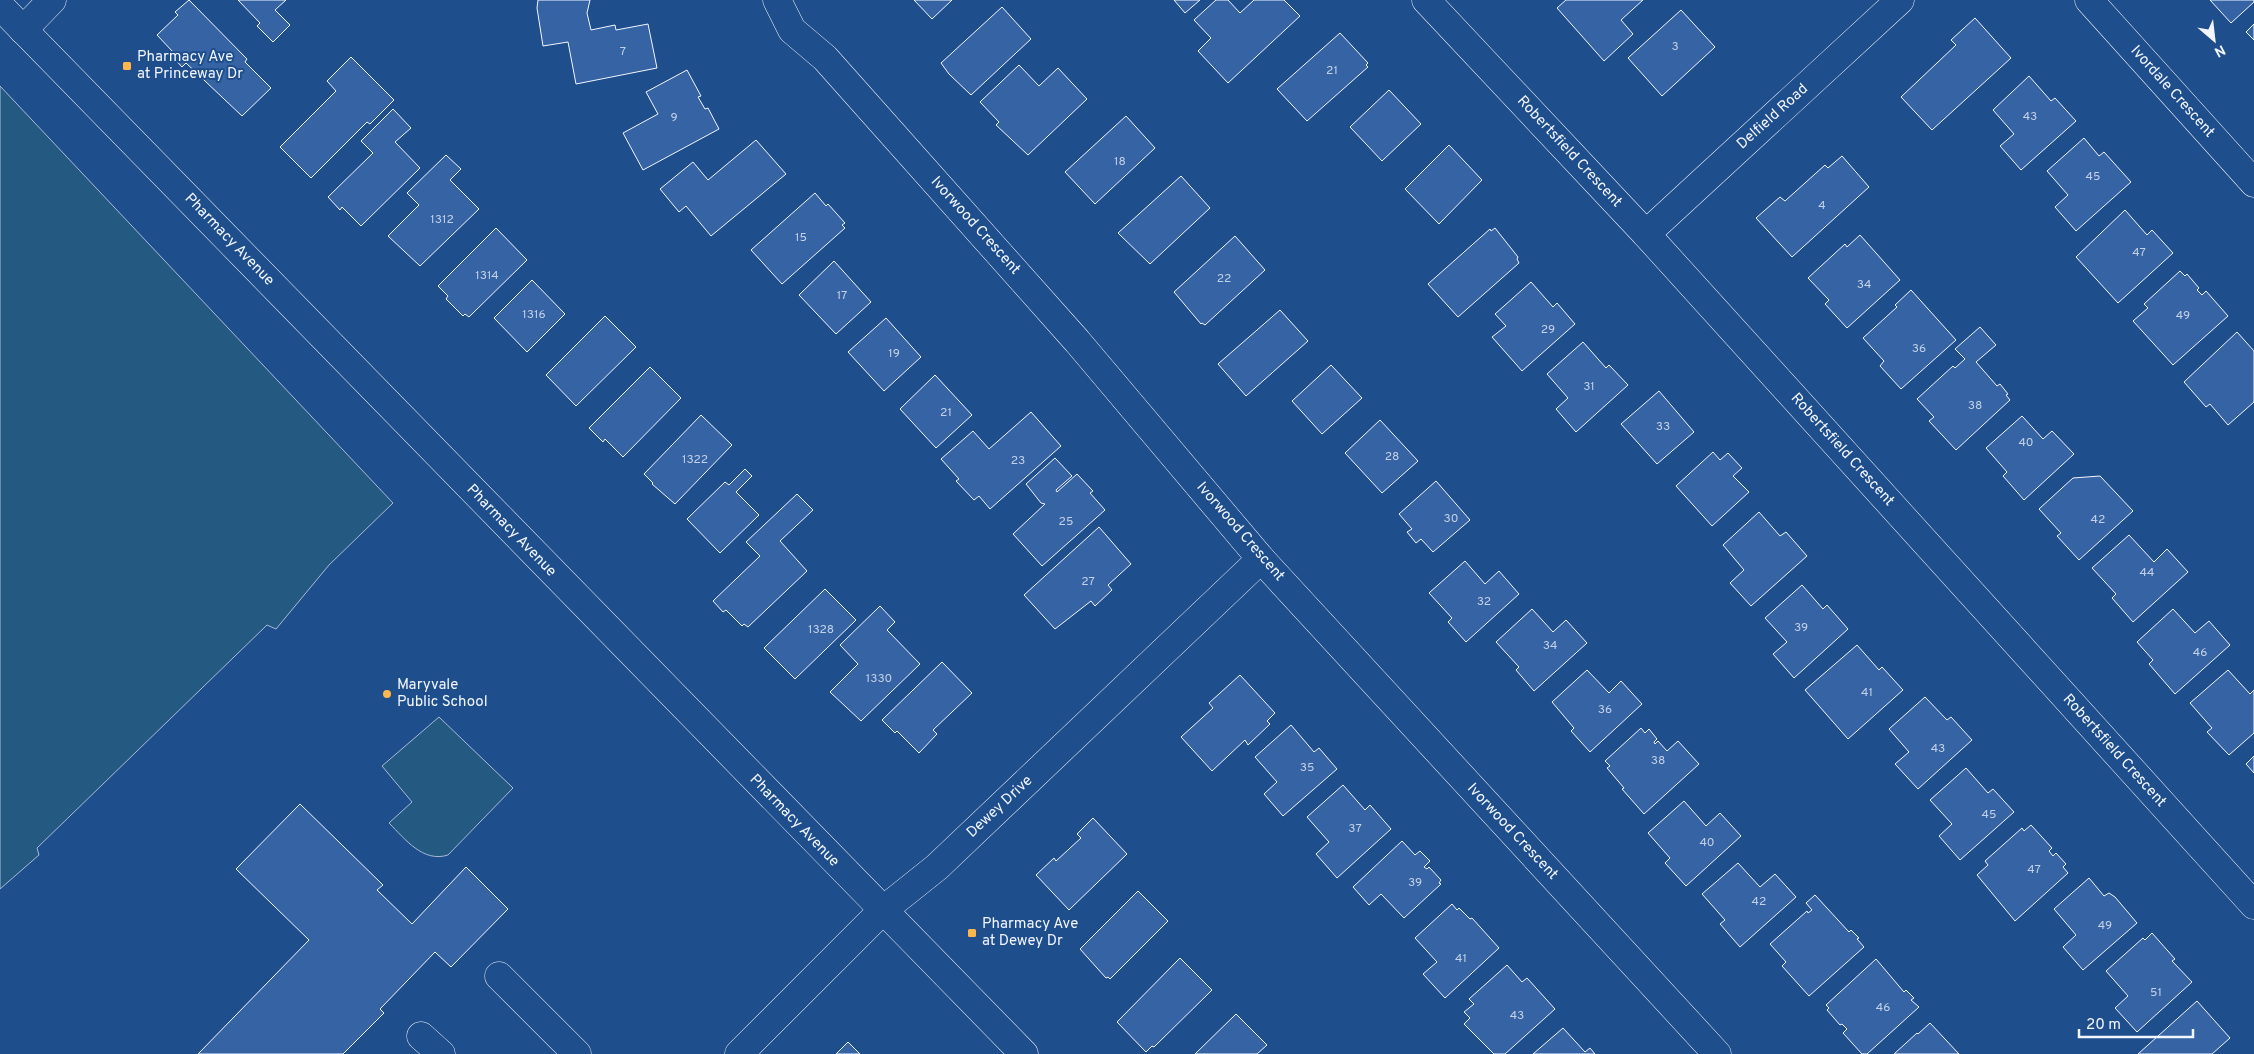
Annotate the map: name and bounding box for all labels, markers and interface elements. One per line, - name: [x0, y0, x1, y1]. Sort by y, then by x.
- north arrow: [2189, 15, 2239, 65]
- house number: 3: [1671, 39, 1679, 55]
- text: N: [2211, 40, 2228, 60]
- street label: Ivordale Crescent: [2126, 42, 2218, 142]
- house number: 7: [620, 44, 626, 60]
- place label: Pharmacy Ave at Princeway Dr: [137, 48, 243, 84]
- marker: Pharmacy Ave at Princeway Dr: [121, 60, 133, 72]
- house number: 21: [1326, 63, 1338, 79]
- street label: Delfield Road: [1733, 80, 1813, 154]
- street label: Robertsfield Crescent: [1512, 92, 1626, 212]
- house number: 43: [2023, 109, 2037, 125]
- house number: 9: [670, 110, 678, 126]
- house number: 18: [1114, 154, 1126, 170]
- house number: 45: [2086, 169, 2100, 185]
- street label: Ivorwood Crescent: [926, 173, 1024, 279]
- street label: Pharmacy Avenue: [180, 190, 278, 290]
- house number: 4: [1818, 198, 1826, 214]
- house number: 1312: [430, 212, 454, 228]
- house number: 15: [795, 230, 807, 246]
- house number: 47: [2132, 245, 2146, 261]
- house number: 1314: [475, 268, 499, 284]
- house number: 22: [1217, 271, 1231, 287]
- house number: 34: [1857, 277, 1871, 293]
- house number: 17: [837, 288, 847, 304]
- house number: 1316: [522, 307, 546, 323]
- house number: 49: [2176, 308, 2190, 324]
- house number: 29: [1541, 322, 1555, 338]
- house number: 36: [1912, 341, 1926, 357]
- house number: 19: [888, 346, 900, 362]
- house number: 31: [1583, 379, 1595, 395]
- street label: Robertsfield Crescent: [1786, 389, 1898, 511]
- house number: 38: [1968, 398, 1982, 414]
- house number: 21: [940, 405, 952, 421]
- house number: 33: [1656, 419, 1670, 435]
- house number: 40: [2018, 435, 2034, 451]
- house number: 28: [1385, 449, 1399, 465]
- house number: 1322: [682, 452, 708, 468]
- house number: 23: [1011, 453, 1025, 469]
- street label: Ivorwood Crescent: [1192, 478, 1288, 586]
- street label: Pharmacy Avenue: [462, 481, 560, 581]
- house number: 30: [1444, 511, 1458, 527]
- house number: 42: [2091, 512, 2105, 528]
- house number: 25: [1059, 514, 1073, 530]
- house number: 44: [2140, 565, 2154, 581]
- house number: 27: [1081, 574, 1095, 590]
- house number: 32: [1477, 594, 1491, 610]
- house number: 39: [1794, 620, 1808, 636]
- house number: 1328: [808, 622, 834, 638]
- house number: 34: [1543, 638, 1557, 654]
- house number: 46: [2193, 645, 2207, 661]
- house number: 1330: [866, 671, 892, 687]
- place label: Maryvale Public School: [397, 676, 488, 712]
- house number: 41: [1861, 685, 1873, 701]
- marker: Maryvale Public School: [381, 688, 393, 700]
- street label: Robertsfield Crescent: [2058, 690, 2170, 812]
- house number: 36: [1598, 702, 1612, 718]
- house number: 43: [1931, 741, 1945, 757]
- house number: 38: [1651, 753, 1665, 769]
- house number: 35: [1300, 760, 1314, 776]
- street label: Pharmacy Avenue: [745, 771, 843, 871]
- street label: Dewey Drive: [963, 772, 1037, 842]
- street label: Ivorwood Crescent: [1462, 780, 1562, 884]
- house number: 45: [1982, 807, 1996, 823]
- house number: 37: [1348, 821, 1362, 837]
- house number: 40: [1699, 835, 1715, 851]
- house number: 47: [2027, 862, 2041, 878]
- house number: 39: [1408, 875, 1422, 891]
- house number: 42: [1752, 894, 1766, 910]
- place label: Pharmacy Ave at Dewey Dr: [982, 915, 1078, 951]
- house number: 49: [2098, 918, 2112, 934]
- marker: Pharmacy Ave at Dewey Dr: [966, 927, 978, 939]
- house number: 41: [1455, 951, 1467, 967]
- house number: 51: [2150, 985, 2162, 1001]
- house number: 46: [1876, 1000, 1890, 1016]
- scale bar: [2079, 1006, 2193, 1038]
- house number: 43: [1510, 1008, 1524, 1024]
- text: 20 m: [2086, 1016, 2121, 1035]

